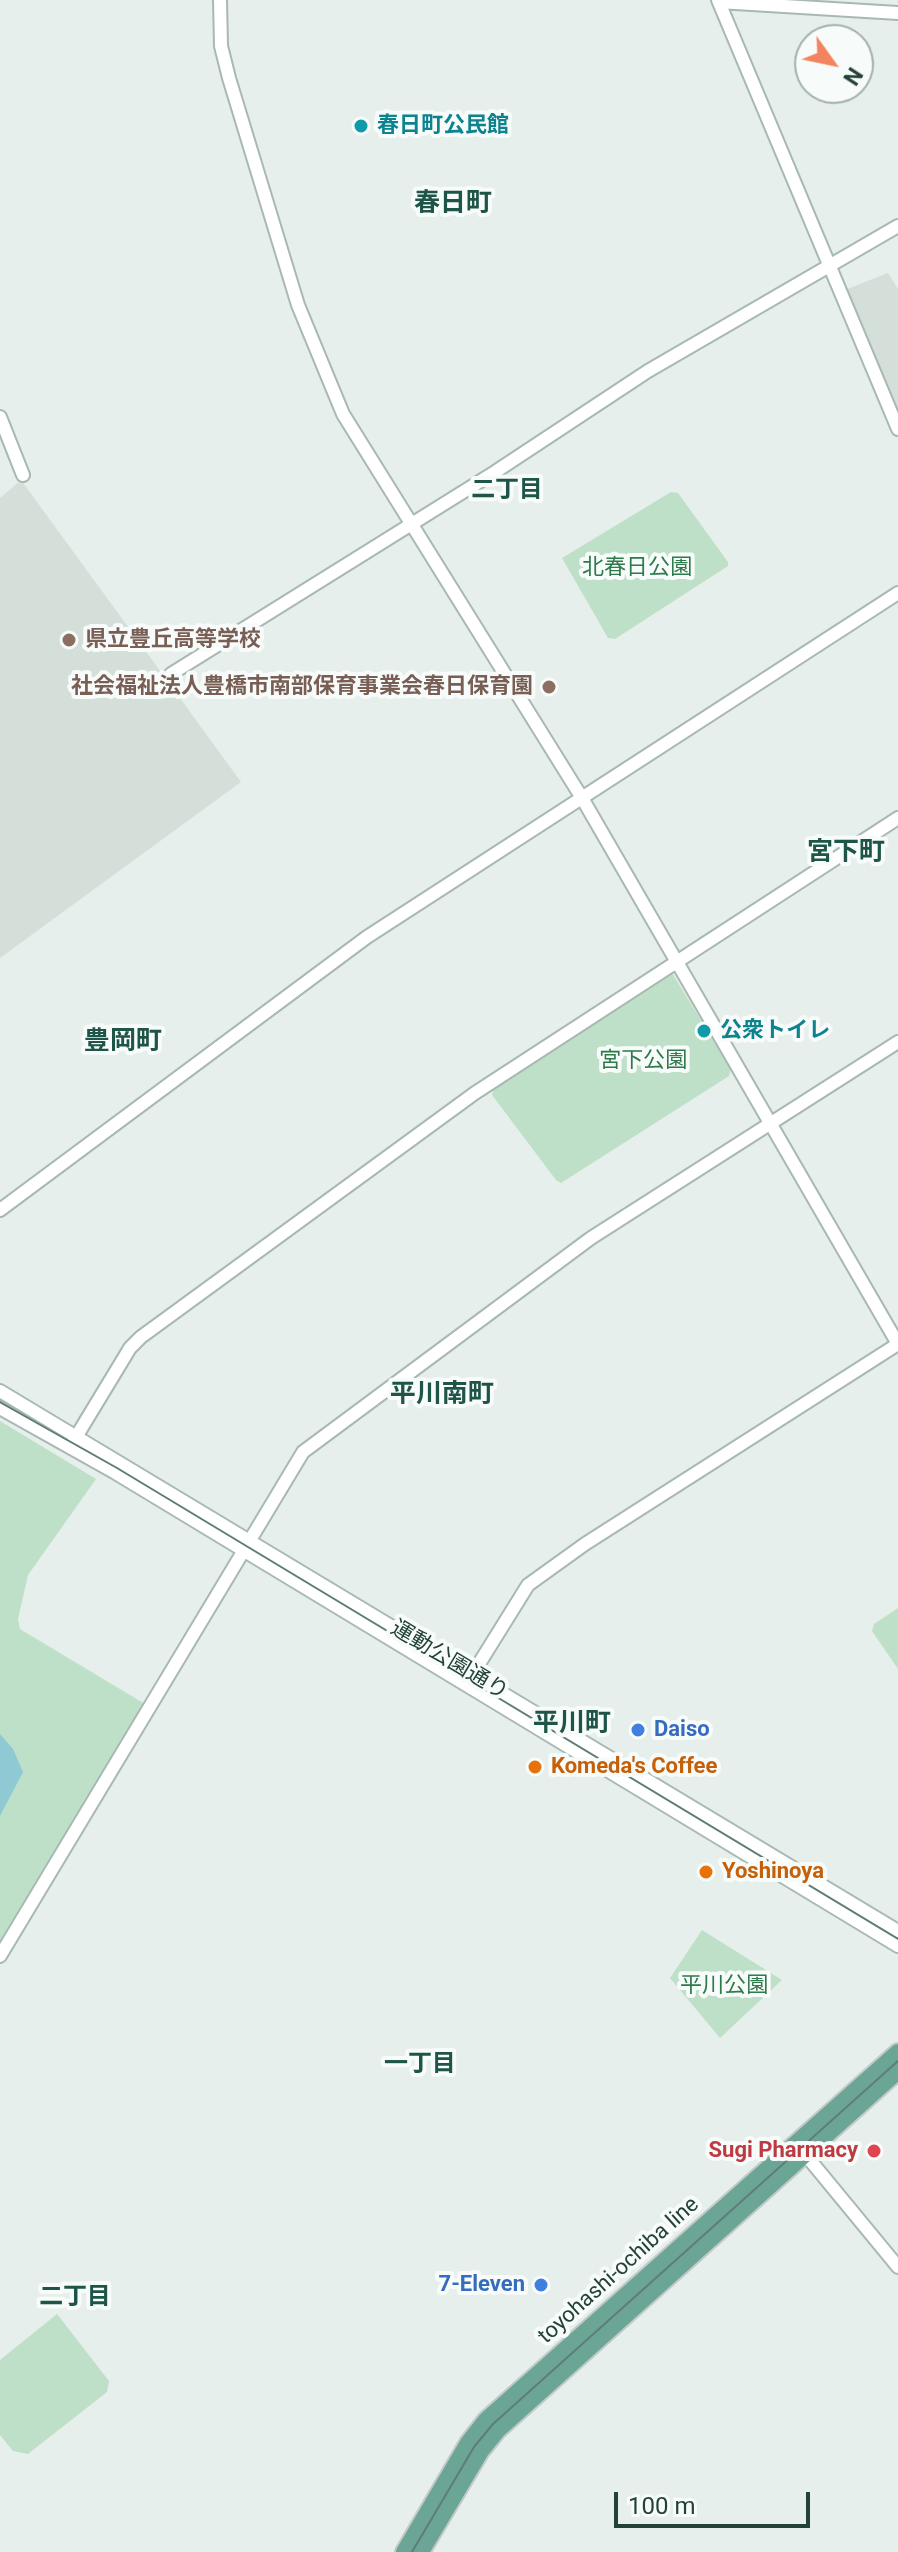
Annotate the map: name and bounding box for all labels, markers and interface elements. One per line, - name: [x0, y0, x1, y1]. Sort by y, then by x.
- north arrow: [794, 24, 874, 104]
- text: N: [838, 63, 868, 90]
- place label: 春日町公民館: [377, 113, 509, 139]
- marker: 春日町公民館: [352, 117, 370, 135]
- district label: 春日町: [414, 188, 492, 220]
- district label: 二丁目: [471, 477, 543, 505]
- park label: 北春日公園: [582, 555, 692, 581]
- place label: 県立豊丘高等学校: [85, 627, 261, 653]
- marker: 県立豊丘高等学校: [60, 631, 78, 649]
- place label: 社会福祉法人豊橋市南部保育事業会春日保育園: [71, 674, 533, 700]
- marker: 社会福祉法人豊橋市南部保育事業会春日保育園: [540, 678, 558, 696]
- district label: 宮下町: [807, 837, 885, 869]
- place label: 公衆トイレ: [720, 1018, 830, 1044]
- marker: 公衆トイレ: [695, 1022, 713, 1040]
- district label: 豊岡町: [84, 1026, 162, 1058]
- park label: 宮下公園: [599, 1048, 687, 1074]
- district label: 平川南町: [390, 1379, 494, 1411]
- street label: 運動公園通り: [386, 1616, 512, 1706]
- district label: 平川町: [533, 1708, 611, 1740]
- place label: Daiso: [654, 1717, 710, 1743]
- marker: Daiso: [629, 1721, 647, 1739]
- place label: Komeda's Coffee: [551, 1754, 717, 1780]
- marker: Komeda's Coffee: [526, 1758, 544, 1776]
- place label: Yoshinoya: [722, 1859, 824, 1885]
- marker: Yoshinoya: [697, 1863, 715, 1881]
- park label: 平川公園: [680, 1973, 768, 1999]
- district label: 一丁目: [384, 2051, 456, 2079]
- place label: Sugi Pharmacy: [709, 2138, 858, 2164]
- marker: Sugi Pharmacy: [865, 2142, 883, 2160]
- street label: toyohashi-ochiba line: [533, 2192, 705, 2350]
- place label: 7-Eleven: [439, 2272, 525, 2298]
- marker: 7-Eleven: [532, 2276, 550, 2294]
- district label: 二丁目: [39, 2284, 111, 2312]
- scale bar: [618, 2476, 814, 2526]
- text: 100 m: [628, 2492, 695, 2520]

